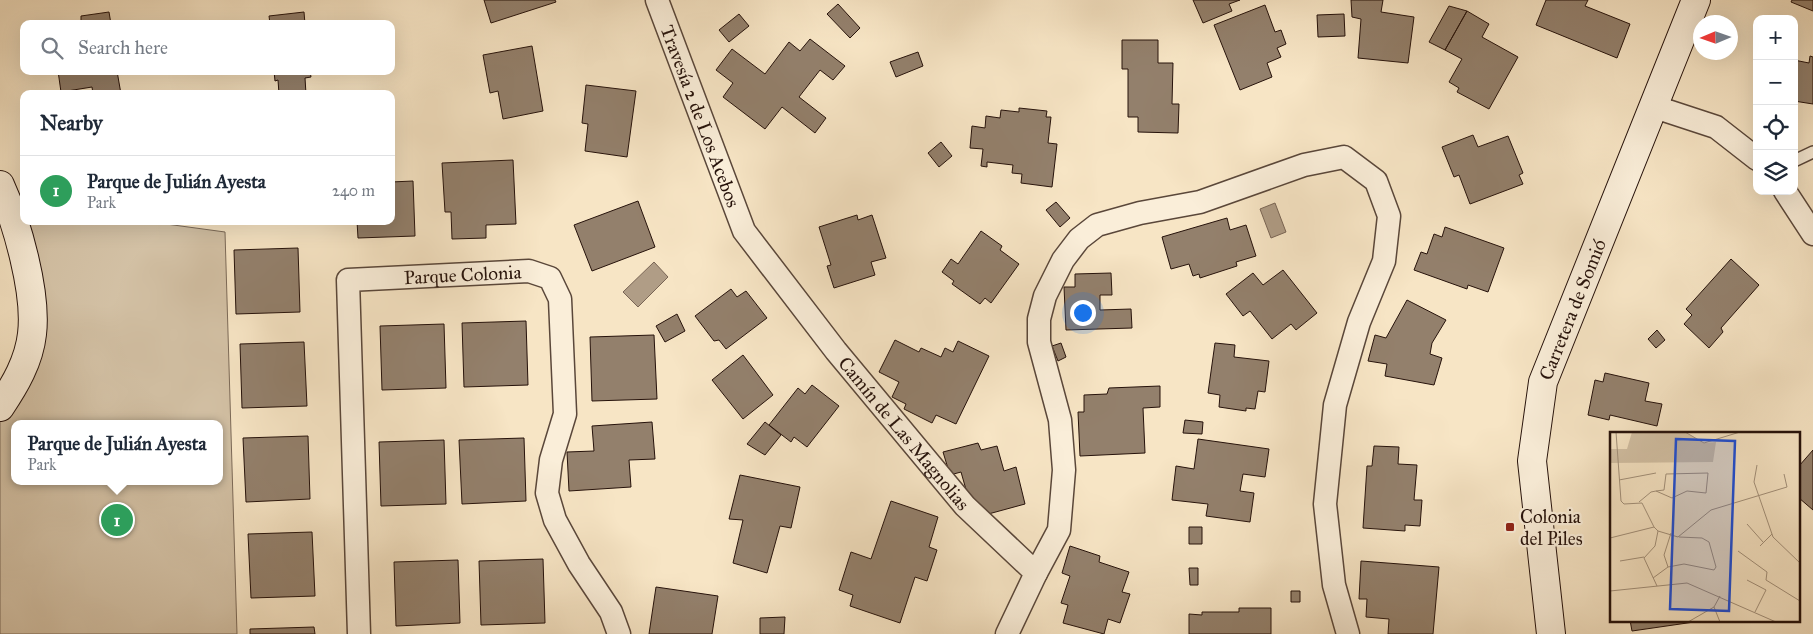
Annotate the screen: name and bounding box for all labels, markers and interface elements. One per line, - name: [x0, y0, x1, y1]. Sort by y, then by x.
- north arrow: [1693, 15, 1738, 60]
- map controls: [1753, 15, 1798, 195]
- button: +: [1753, 15, 1798, 60]
- search box: [20, 20, 395, 75]
- street label: Travesía 2 de Los Acebos: [656, 22, 746, 210]
- icon: search: [38, 34, 66, 62]
- text: Search here: [78, 36, 168, 59]
- button: −: [1753, 60, 1798, 105]
- button: locate: [1753, 105, 1798, 150]
- text: Nearby: [40, 110, 103, 136]
- button: layers: [1753, 150, 1798, 195]
- text: Parque de Julián Ayesta: [87, 170, 266, 193]
- text: 1: [53, 181, 59, 200]
- text: 240 m: [332, 181, 375, 200]
- text: Park: [87, 193, 116, 212]
- street label: Carretera de Somió: [1534, 235, 1611, 383]
- street label: Parque Colonia: [403, 260, 523, 289]
- your location: [1070, 300, 1096, 326]
- street label: Camín de Las Magnolias: [834, 352, 975, 515]
- popup: [11, 420, 223, 485]
- text: Parque de Julián Ayesta: [28, 432, 206, 455]
- inset map: [1610, 432, 1800, 622]
- text: Park: [28, 455, 56, 474]
- pin: 1: [101, 501, 133, 539]
- place label: Colonia del Piles: [1520, 505, 1583, 550]
- marker: Colonia del Piles: [1504, 521, 1516, 533]

